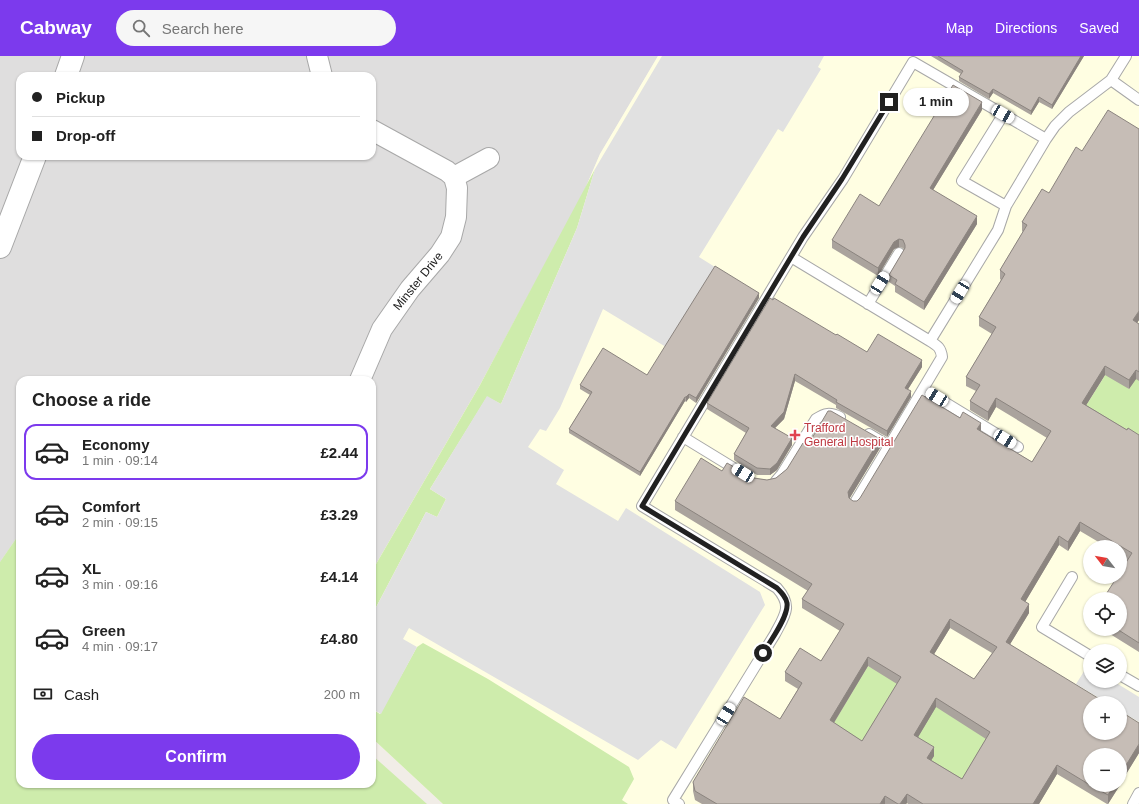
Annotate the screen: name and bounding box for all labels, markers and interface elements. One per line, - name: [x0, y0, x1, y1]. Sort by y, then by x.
- search box: [116, 10, 396, 46]
- text: Cabway: [20, 17, 92, 38]
- icon: search: [130, 17, 152, 39]
- text: Search here: [162, 20, 244, 37]
- text: Map: [946, 20, 973, 36]
- text: Directions: [995, 20, 1057, 36]
- text: Saved: [1079, 20, 1119, 36]
- callout: 1 min: [903, 88, 969, 116]
- text: Pickup: [56, 89, 105, 106]
- route end: [880, 93, 898, 111]
- text: 1 min: [919, 94, 953, 109]
- car: [990, 103, 1016, 125]
- text: Drop-off: [56, 127, 115, 144]
- street label: Minster Drive: [390, 249, 446, 313]
- car: [869, 270, 891, 296]
- car: [949, 279, 971, 305]
- car: [924, 386, 950, 408]
- text: Choose a ride: [32, 390, 151, 410]
- place label: Trafford General Hospital: [804, 421, 893, 449]
- car: [992, 428, 1018, 450]
- marker: Trafford General Hospital: [789, 429, 801, 441]
- icon: car: [34, 434, 70, 470]
- text: Economy: [82, 436, 150, 453]
- text: £2.44: [320, 444, 358, 461]
- text: 1 min · 09:14: [82, 453, 158, 468]
- car: [730, 462, 756, 484]
- icon: car: [34, 496, 70, 532]
- text: Comfort: [82, 498, 140, 515]
- text: £3.29: [320, 506, 358, 523]
- text: 2 min · 09:15: [82, 515, 158, 530]
- north arrow: [1083, 540, 1127, 584]
- map controls: [1083, 540, 1127, 792]
- icon: car: [34, 558, 70, 594]
- text: XL: [82, 560, 101, 577]
- text: £4.14: [320, 568, 358, 585]
- text: 3 min · 09:16: [82, 577, 158, 592]
- button: locate: [1083, 592, 1127, 636]
- icon: car: [34, 620, 70, 656]
- text: Green: [82, 622, 125, 639]
- text: £4.80: [320, 630, 358, 647]
- text: 4 min · 09:17: [82, 639, 158, 654]
- route start: [754, 644, 772, 662]
- button: layers: [1083, 644, 1127, 688]
- icon: cash: [32, 683, 54, 705]
- text: Cash: [64, 686, 99, 703]
- text: 200 m: [324, 687, 360, 702]
- button: +: [1083, 696, 1127, 740]
- car: [715, 701, 737, 727]
- button: Confirm: [32, 734, 360, 780]
- button: −: [1083, 748, 1127, 792]

